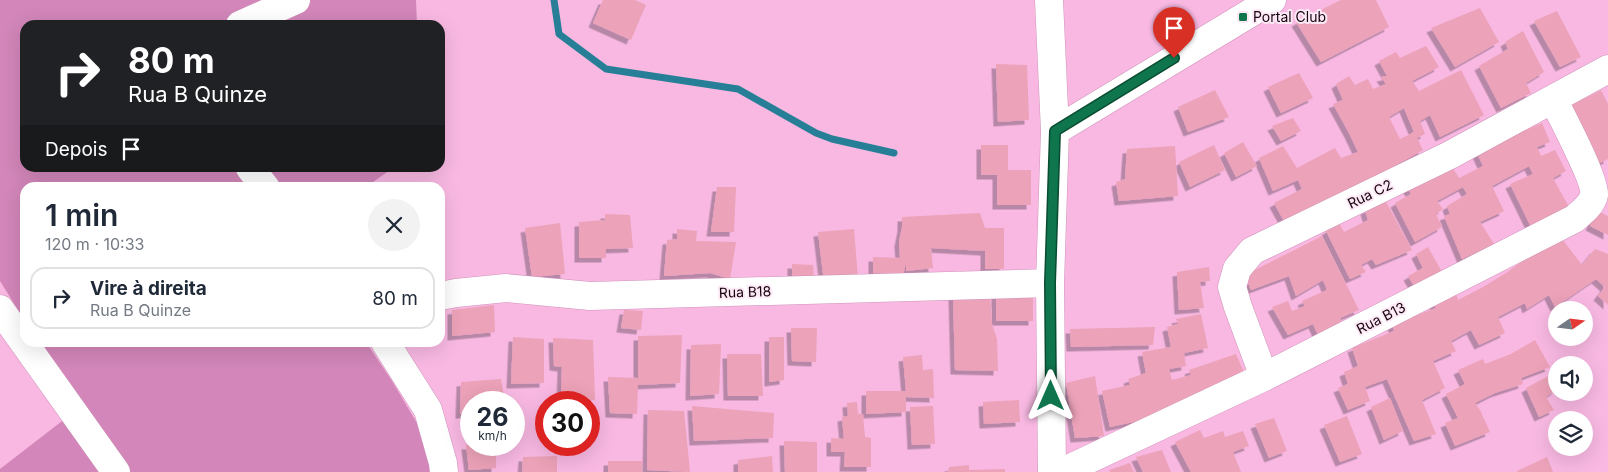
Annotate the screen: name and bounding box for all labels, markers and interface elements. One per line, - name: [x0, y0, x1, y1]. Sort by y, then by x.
- pin: [1153, 7, 1195, 58]
- place label: Portal Club: [1253, 8, 1326, 25]
- marker: Portal Club: [1237, 11, 1249, 23]
- icon: arrive: [1160, 14, 1188, 42]
- text: 80 m: [128, 39, 215, 81]
- icon: right: [45, 40, 110, 105]
- text: Rua B Quinze: [128, 81, 267, 107]
- icon: arrive: [117, 135, 145, 163]
- text: Depois: [45, 138, 107, 161]
- street label: Rua C2: [1345, 175, 1395, 212]
- text: 1 min: [45, 197, 118, 233]
- button: close: [368, 199, 420, 251]
- text: 120 m · 10:33: [45, 234, 144, 254]
- text: Vire à direita: [90, 277, 207, 300]
- street label: Rua B18: [718, 282, 772, 301]
- icon: right: [47, 284, 75, 312]
- text: 80 m: [372, 287, 418, 310]
- street label: Rua B13: [1353, 298, 1408, 337]
- text: Rua B Quinze: [90, 300, 191, 320]
- north arrow: [1548, 301, 1592, 346]
- map controls: [1548, 301, 1593, 456]
- button: sound: [1548, 356, 1593, 401]
- position arrow: [1024, 369, 1076, 421]
- speed limit sign: 30: [535, 391, 600, 456]
- text: 26: [477, 402, 508, 432]
- button: layers: [1548, 411, 1593, 456]
- text: km/h: [478, 428, 507, 443]

